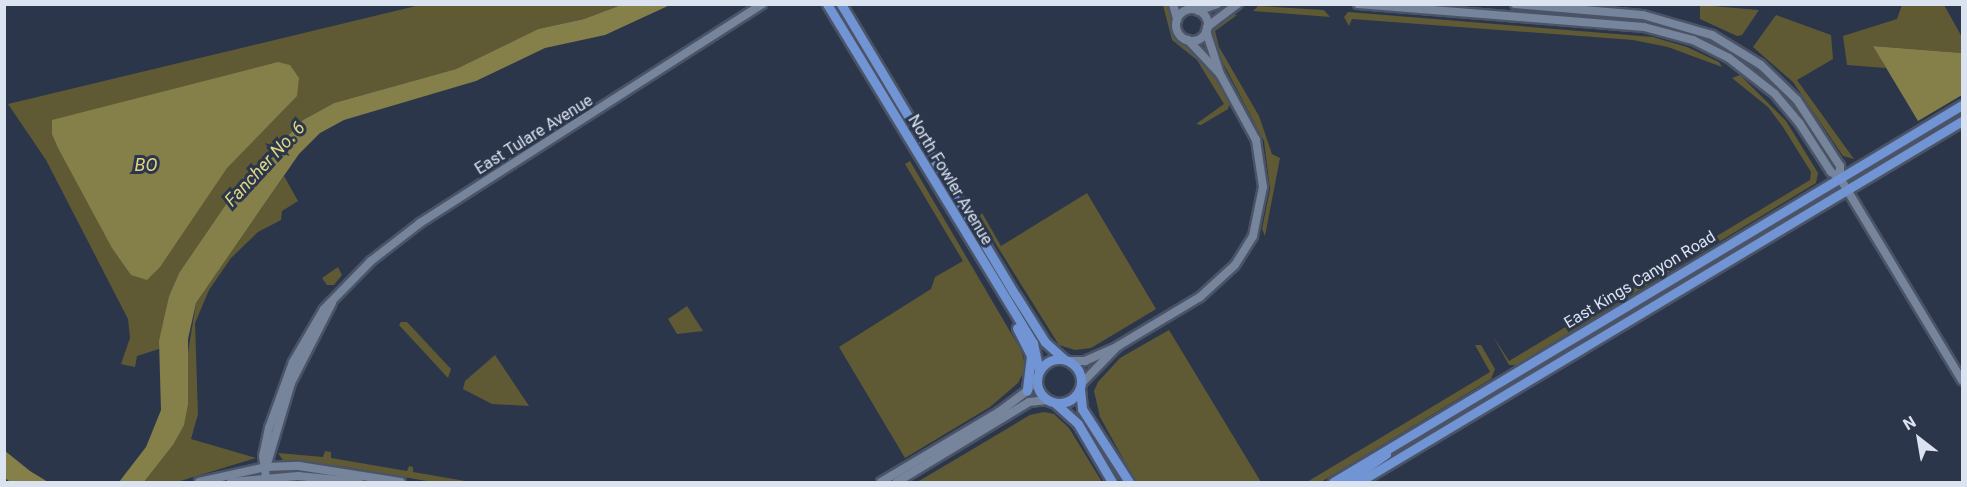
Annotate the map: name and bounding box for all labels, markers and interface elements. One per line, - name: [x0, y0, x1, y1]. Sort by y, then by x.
- street label: East Tulare Avenue: [471, 91, 597, 179]
- street label: North Fowler Avenue: [904, 112, 996, 248]
- water label: Fancher No. 6: [220, 117, 310, 211]
- water label: BO: [135, 154, 157, 176]
- street label: East Kings Canyon Road: [1561, 227, 1719, 333]
- north arrow: [1889, 409, 1949, 469]
- text: N: [1900, 412, 1919, 434]

